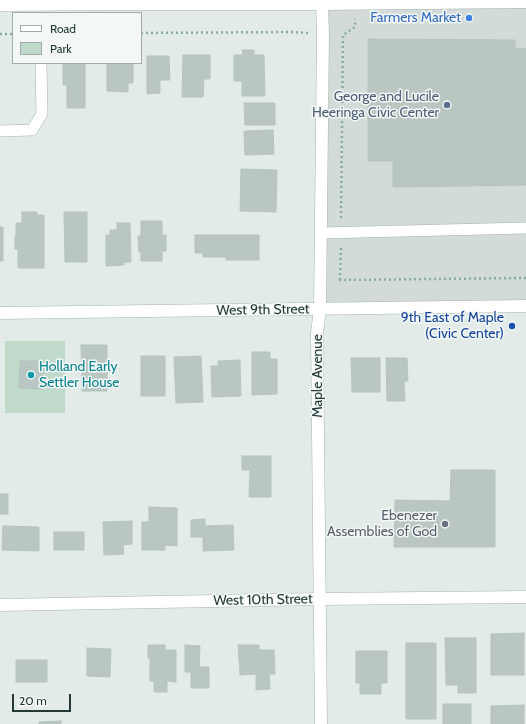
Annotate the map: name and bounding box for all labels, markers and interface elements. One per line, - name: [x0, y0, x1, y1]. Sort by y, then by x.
- place label: Farmers Market: [370, 10, 461, 26]
- legend: [12, 12, 142, 64]
- marker: Farmers Market: [464, 13, 474, 23]
- text: Road: [50, 21, 76, 36]
- text: Park: [50, 41, 72, 56]
- place label: George and Lucile Heeringa Civic Center: [312, 89, 439, 122]
- marker: George and Lucile Heeringa Civic Center: [442, 100, 452, 110]
- street label: West 9th Street: [216, 301, 310, 319]
- place label: 9th East of Maple (Civic Center): [401, 310, 504, 342]
- marker: 9th East of Maple (Civic Center): [507, 321, 517, 331]
- street label: Maple Avenue: [310, 334, 326, 418]
- place label: Holland Early Settler House: [39, 359, 119, 392]
- marker: Holland Early Settler House: [26, 370, 36, 380]
- place label: Ebenezer Assemblies of God: [327, 508, 437, 540]
- marker: Ebenezer Assemblies of God: [440, 519, 450, 529]
- street label: West 10th Street: [213, 591, 313, 609]
- scale bar: [14, 686, 73, 712]
- text: 20 m: [19, 693, 47, 708]

